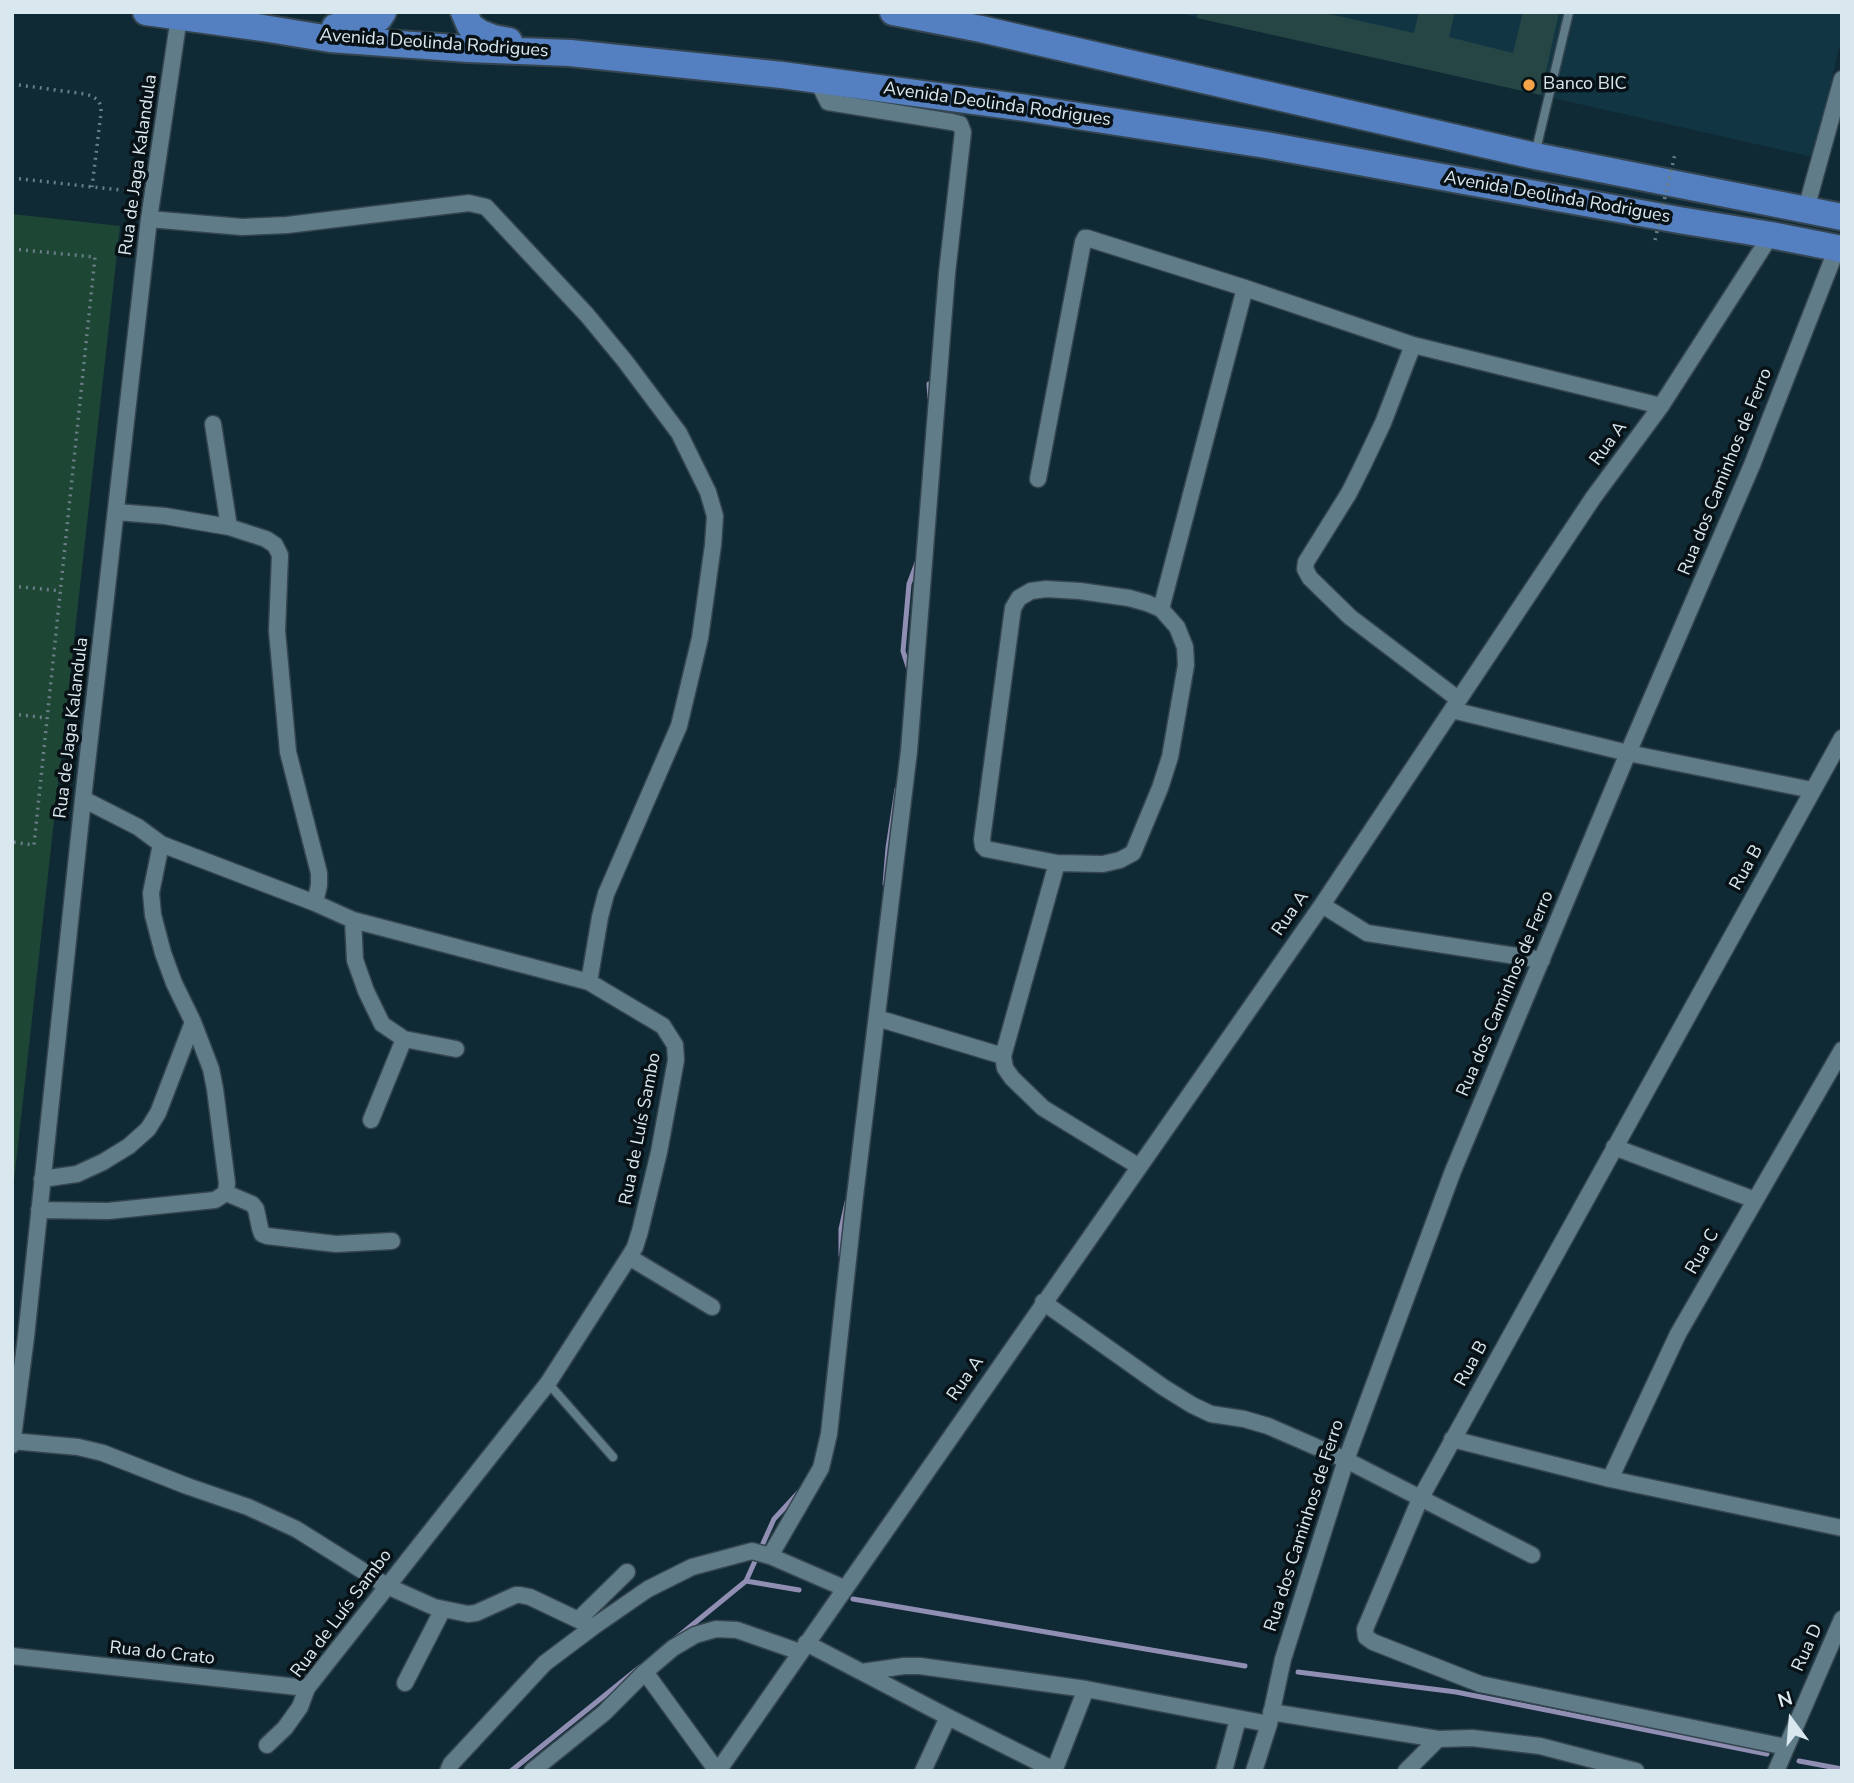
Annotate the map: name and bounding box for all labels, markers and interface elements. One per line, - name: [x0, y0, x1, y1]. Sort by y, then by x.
- street label: Avenida Deolinda Rodrigues: [319, 25, 549, 63]
- street label: Rua de Jaga Kalandula: [116, 73, 162, 257]
- place label: Banco BIC: [1543, 74, 1627, 96]
- marker: Banco BIC: [1521, 77, 1537, 93]
- street label: Avenida Deolinda Rodrigues: [882, 78, 1112, 132]
- street label: Avenida Deolinda Rodrigues: [1442, 167, 1672, 229]
- street label: Rua dos Caminhos de Ferro: [1675, 365, 1777, 579]
- street label: Rua A: [1586, 418, 1632, 470]
- street label: Rua de Jaga Kalandula: [50, 636, 94, 820]
- street label: Rua B: [1726, 842, 1768, 894]
- street label: Rua A: [1268, 888, 1314, 940]
- street label: Rua dos Caminhos de Ferro: [1453, 888, 1559, 1100]
- street label: Rua de Luís Sambo: [616, 1051, 666, 1207]
- street label: Rua C: [1682, 1226, 1724, 1278]
- street label: Rua B: [1451, 1338, 1493, 1390]
- street label: Rua A: [943, 1353, 989, 1405]
- street label: Rua dos Caminhos de Ferro: [1261, 1417, 1349, 1635]
- street label: Rua de Luís Sambo: [287, 1546, 397, 1682]
- street label: Rua D: [1788, 1621, 1828, 1675]
- street label: Rua do Crato: [108, 1638, 216, 1670]
- north arrow: [1756, 1685, 1826, 1755]
- text: N: [1775, 1685, 1796, 1714]

